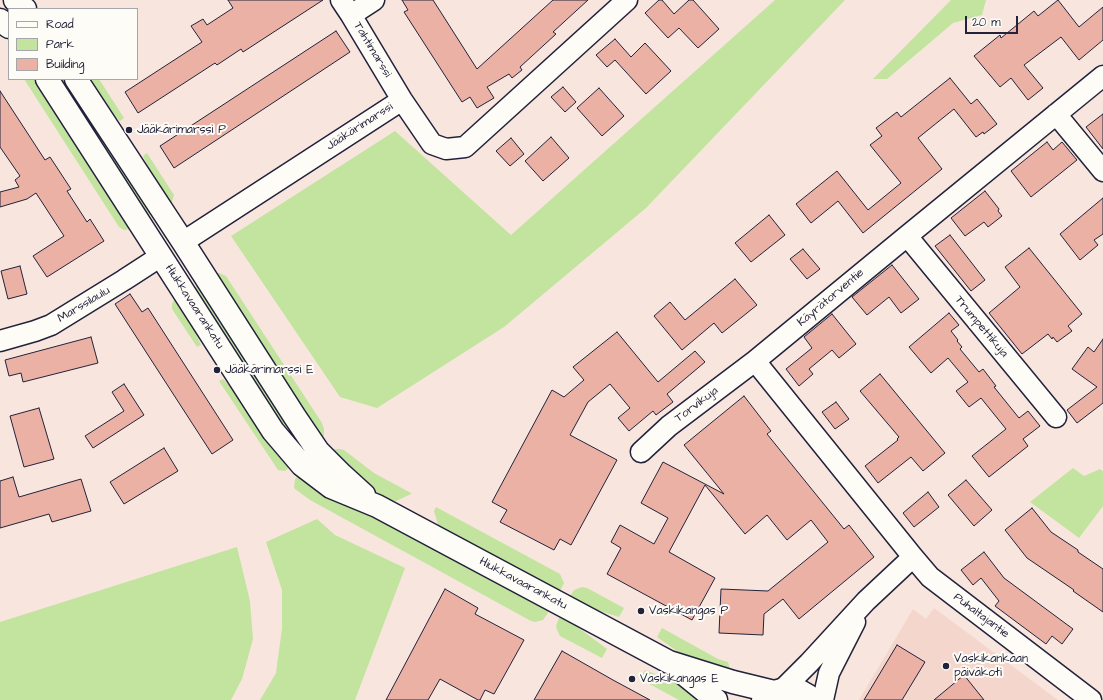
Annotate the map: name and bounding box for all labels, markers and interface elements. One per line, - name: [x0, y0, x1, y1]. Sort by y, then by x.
- legend: [8, 8, 138, 80]
- scale bar: [967, 8, 1020, 34]
- text: 20 m: [972, 14, 1001, 31]
- text: Road: [46, 16, 74, 33]
- street label: Tahtimarssi: [350, 20, 394, 80]
- text: Park: [46, 36, 74, 53]
- text: Building: [46, 56, 84, 73]
- street label: Jääkärimarssi: [324, 100, 396, 154]
- place label: Jääkärimarssi P: [137, 123, 226, 137]
- marker: Jääkärimarssi P: [124, 125, 134, 135]
- street label: Hiukkavaarankatu: [161, 262, 227, 352]
- street label: Käyrätorventie: [795, 266, 867, 330]
- street label: Marssilaulu: [55, 284, 113, 326]
- street label: Trumpettikuja: [951, 293, 1011, 361]
- place label: Jääkärimarssi E: [225, 363, 313, 377]
- marker: Jääkärimarssi E: [212, 365, 222, 375]
- street label: Torvikuja: [672, 384, 722, 426]
- street label: Hiukkavaarankatu: [477, 555, 569, 613]
- street label: Puhaltajantie: [950, 590, 1012, 642]
- place label: Vaskikangas P: [649, 604, 728, 618]
- marker: Vaskikangas P: [636, 606, 646, 616]
- place label: Vaskikankaan päiväkoti: [954, 652, 1028, 680]
- marker: Vaskikankaan päiväkoti: [941, 661, 951, 671]
- place label: Vaskikangas E: [640, 672, 719, 686]
- marker: Vaskikangas E: [627, 674, 637, 684]

